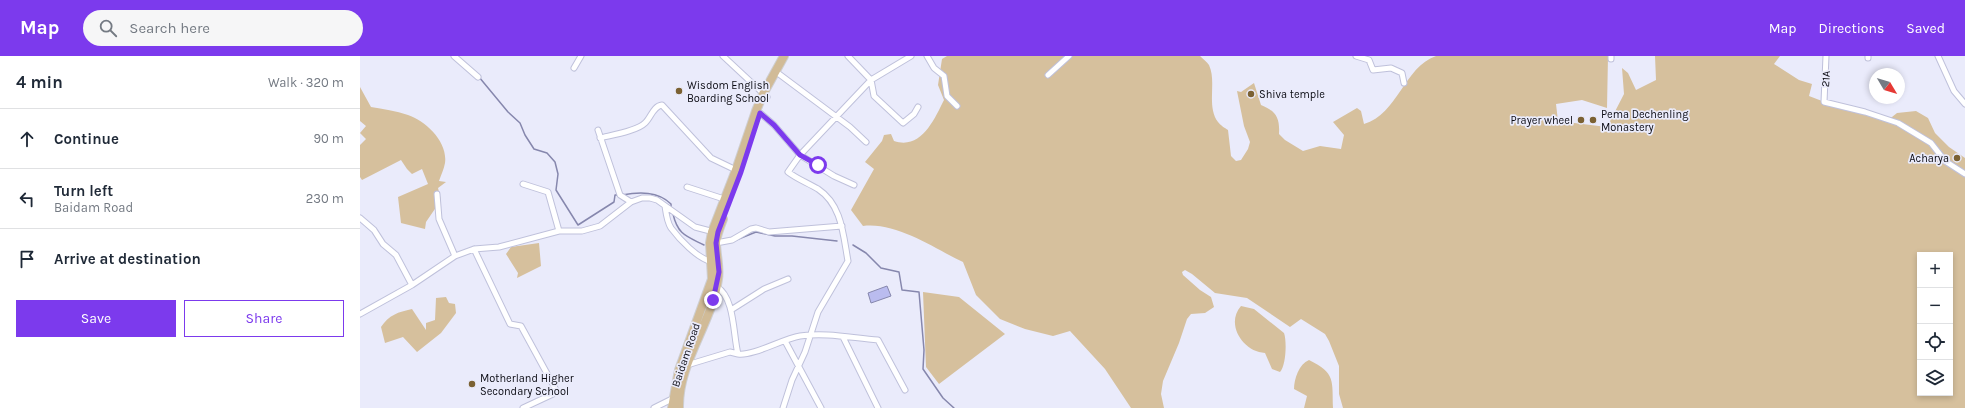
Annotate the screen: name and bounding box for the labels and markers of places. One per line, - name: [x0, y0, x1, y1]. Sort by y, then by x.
- place label: Wisdom English Boarding School: [687, 79, 769, 105]
- marker: Wisdom English Boarding School: [674, 86, 684, 96]
- place label: Shiva temple: [1259, 88, 1325, 101]
- marker: Shiva temple: [1246, 89, 1256, 99]
- place label: Pema Dechenling Monastery: [1601, 108, 1689, 134]
- place label: Prayer wheel: [1511, 114, 1573, 127]
- marker: Prayer wheel: [1576, 115, 1586, 125]
- marker: Pema Dechenling Monastery: [1588, 115, 1598, 125]
- place label: Acharya: [1909, 152, 1949, 165]
- marker: Acharya: [1952, 153, 1962, 163]
- place label: Motherland Higher Secondary School: [480, 372, 574, 398]
- marker: Motherland Higher Secondary School: [467, 379, 477, 389]

